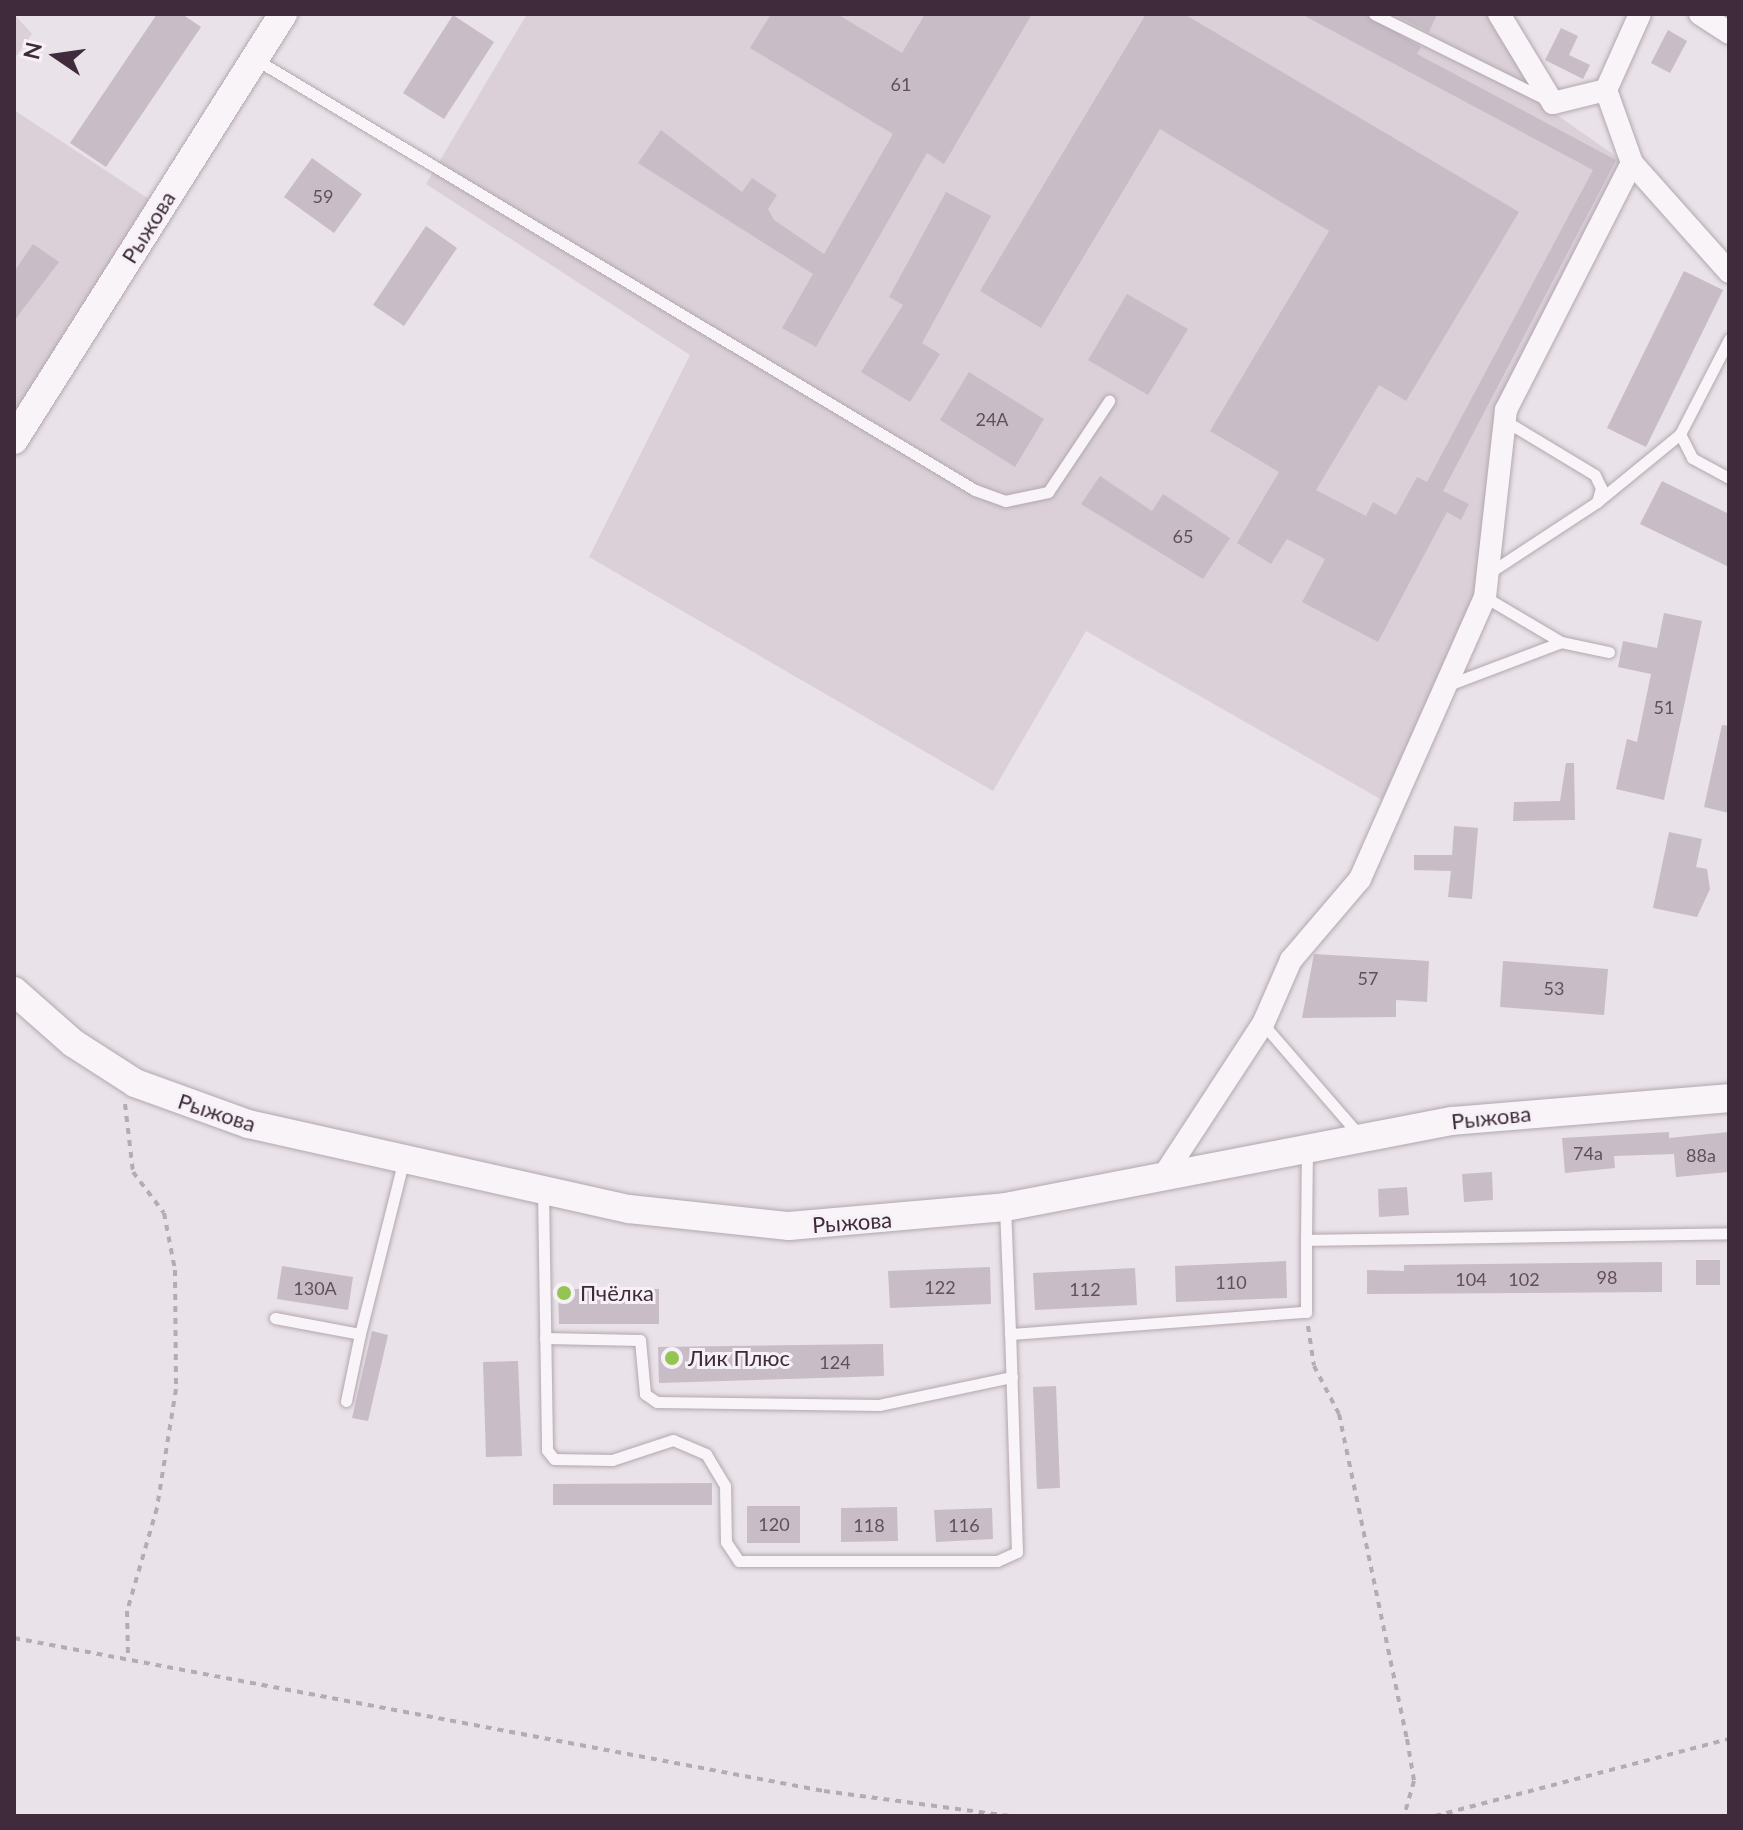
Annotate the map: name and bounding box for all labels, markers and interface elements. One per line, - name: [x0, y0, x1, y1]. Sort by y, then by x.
- north arrow: [16, 16, 96, 96]
- text: N: [17, 39, 47, 62]
- house number: 61: [891, 73, 911, 95]
- house number: 59: [313, 185, 333, 207]
- street label: Рыжова: [116, 186, 180, 268]
- house number: 24А: [975, 408, 1009, 430]
- house number: 65: [1173, 525, 1193, 547]
- house number: 51: [1654, 696, 1674, 718]
- house number: 57: [1358, 967, 1378, 989]
- house number: 53: [1544, 977, 1564, 999]
- street label: Рыжова: [175, 1087, 259, 1137]
- street label: Рыжова: [1450, 1100, 1532, 1134]
- house number: 74а: [1573, 1142, 1603, 1164]
- house number: 88а: [1686, 1144, 1716, 1166]
- street label: Рыжова: [811, 1206, 893, 1238]
- house number: 98: [1597, 1266, 1617, 1288]
- house number: 104: [1455, 1268, 1487, 1290]
- house number: 102: [1508, 1268, 1540, 1290]
- house number: 110: [1215, 1271, 1247, 1293]
- house number: 122: [924, 1276, 956, 1298]
- house number: 130А: [293, 1277, 337, 1299]
- house number: 112: [1069, 1278, 1101, 1300]
- place label: Пчёлка: [580, 1280, 654, 1306]
- marker: Пчёлка: [555, 1284, 573, 1302]
- place label: Лик Плюс: [688, 1345, 790, 1371]
- marker: Лик Плюс: [663, 1349, 681, 1367]
- house number: 124: [819, 1351, 851, 1373]
- house number: 120: [758, 1513, 790, 1535]
- house number: 118: [853, 1514, 885, 1536]
- house number: 116: [948, 1514, 980, 1536]

